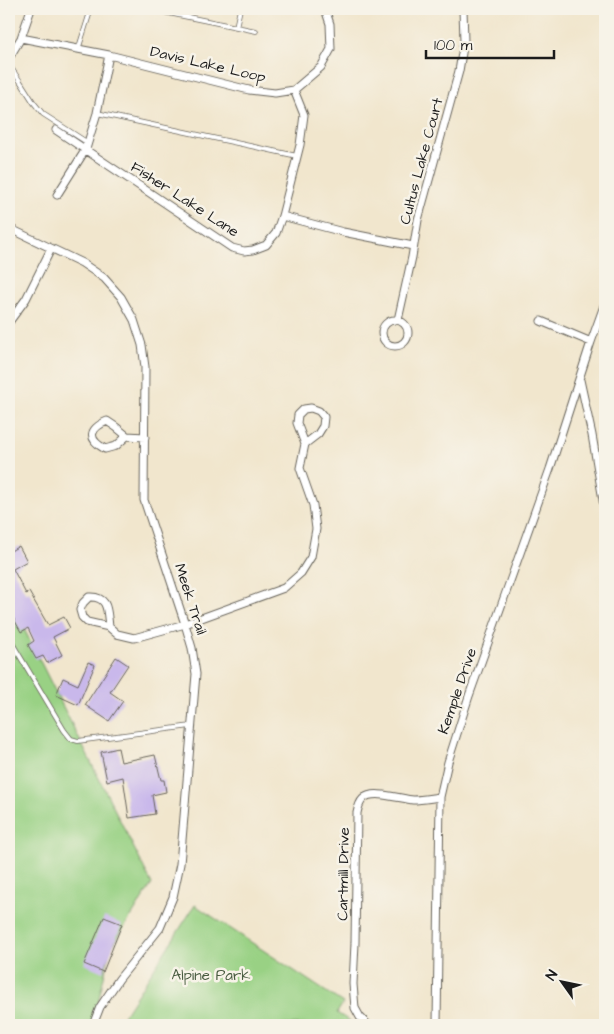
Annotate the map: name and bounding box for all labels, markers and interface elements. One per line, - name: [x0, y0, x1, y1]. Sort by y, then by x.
- scale bar: [426, 28, 554, 60]
- text: 100 m: [434, 35, 473, 56]
- street label: Davis Lake Loop: [148, 41, 268, 88]
- street label: Cultus Lake Court: [394, 96, 448, 227]
- street label: Fisher Lake Lane: [127, 157, 243, 242]
- street label: Meek Trail: [169, 561, 212, 637]
- street label: Kemple Drive: [433, 645, 482, 737]
- street label: Cartmill Drive: [332, 827, 355, 921]
- north arrow: [536, 956, 586, 1006]
- park label: Alpine Park: [172, 965, 250, 986]
- text: N: [541, 966, 563, 985]

